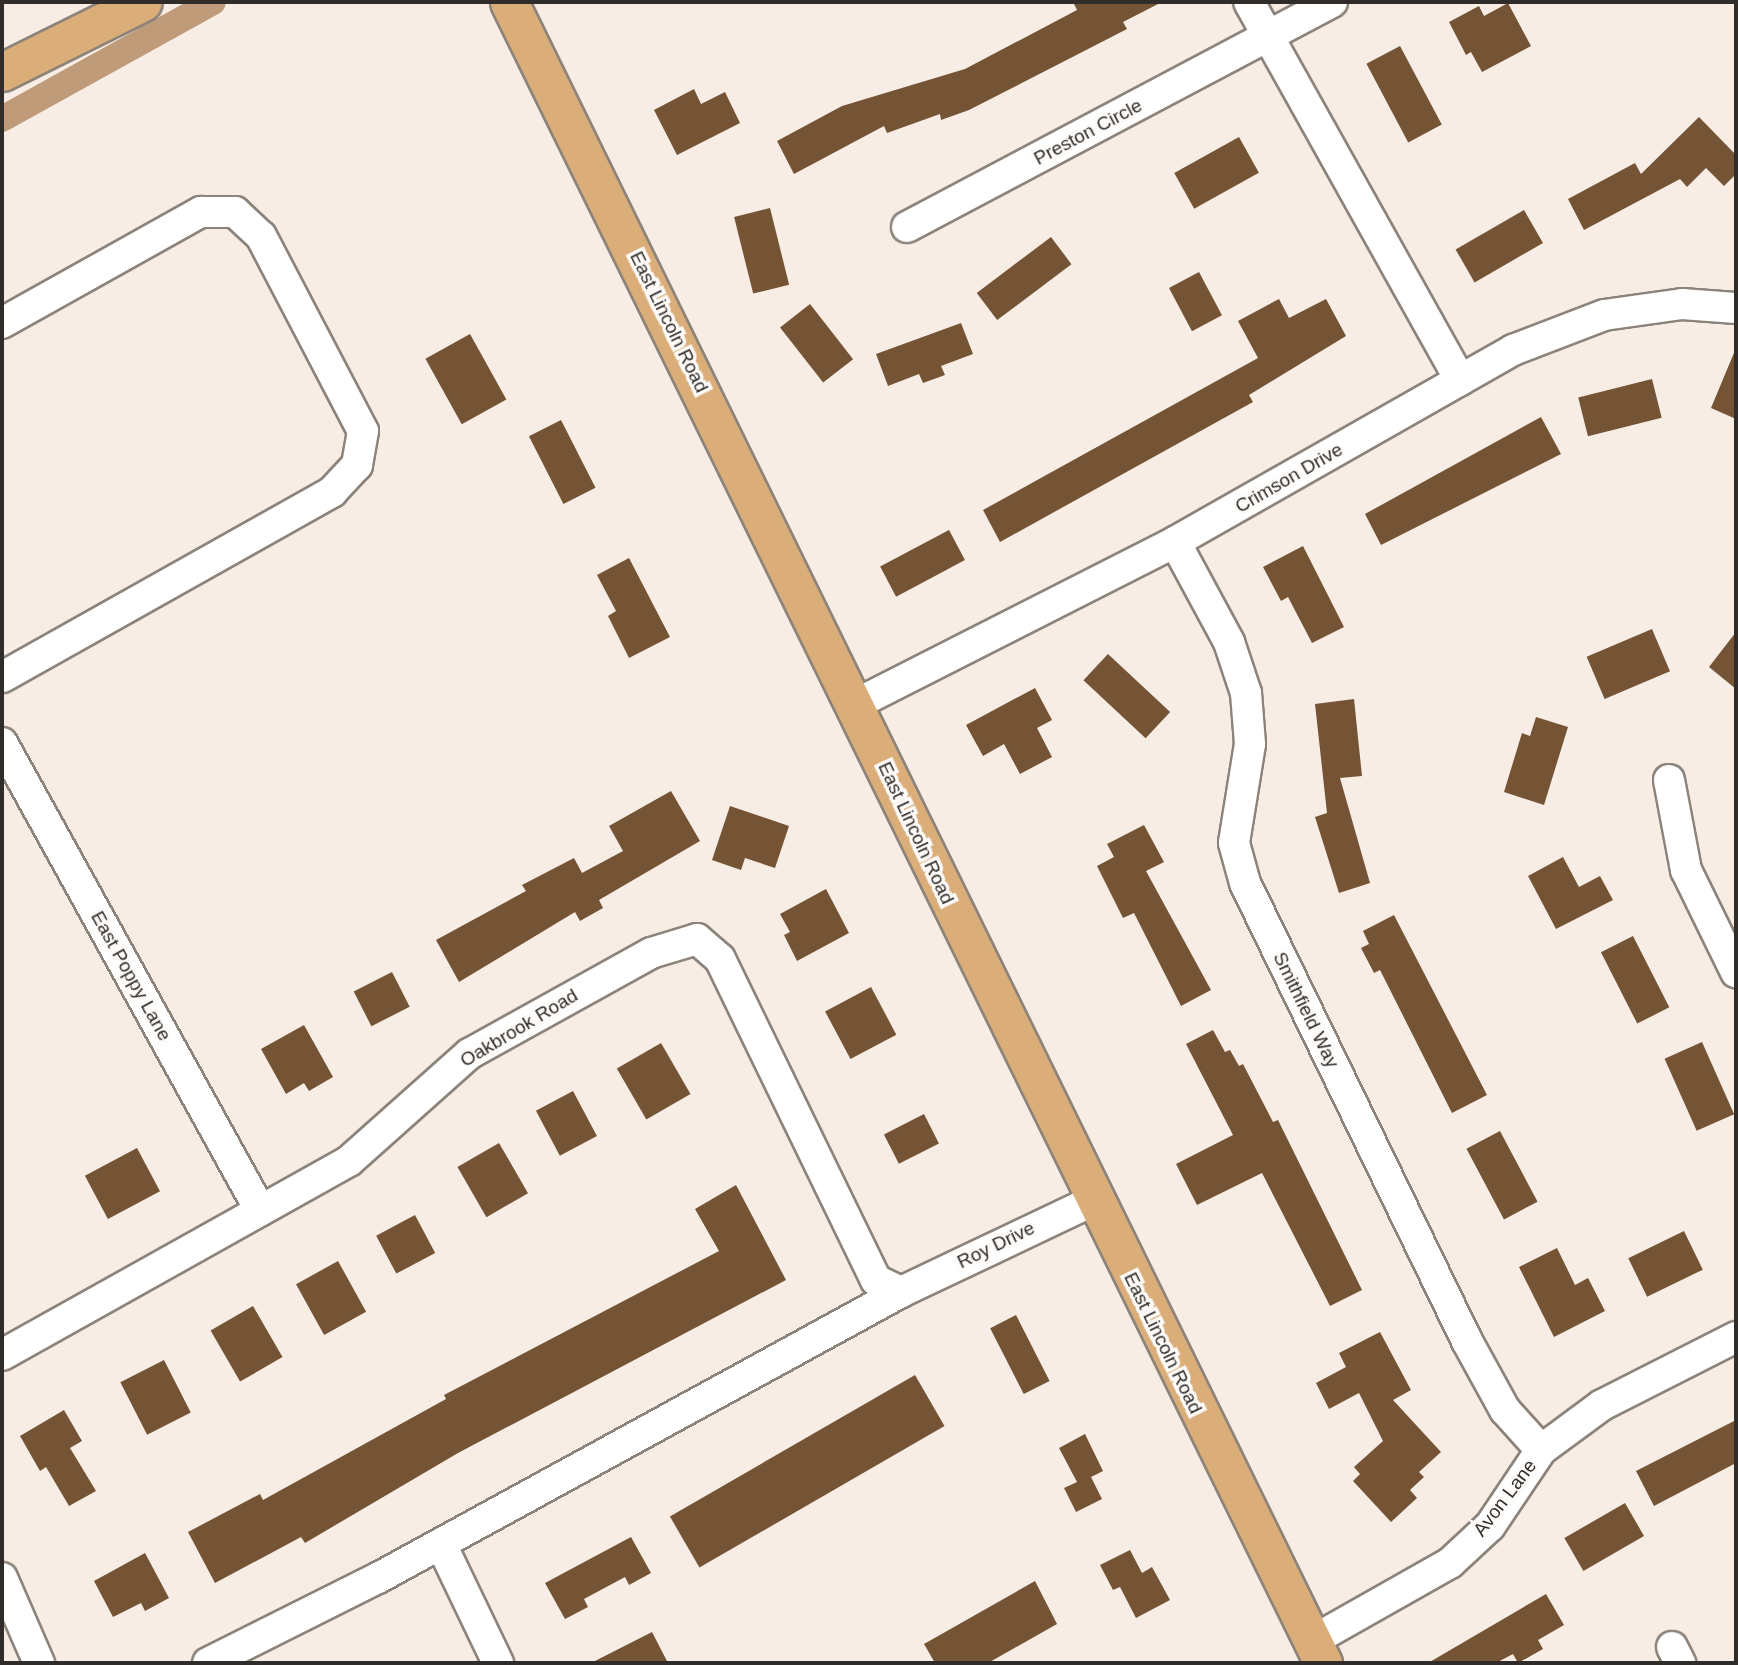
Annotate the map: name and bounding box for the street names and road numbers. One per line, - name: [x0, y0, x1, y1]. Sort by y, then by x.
- street label: Preston Circle: [1030, 94, 1146, 170]
- street label: East Lincoln Road: [625, 248, 713, 396]
- street label: Crimson Drive: [1231, 438, 1347, 518]
- street label: East Lincoln Road: [873, 758, 959, 908]
- street label: East Poppy Lane: [86, 907, 176, 1045]
- street label: Smithfield Way: [1268, 948, 1344, 1072]
- street label: Oakbrook Road: [456, 984, 582, 1072]
- street label: Roy Drive: [954, 1216, 1038, 1274]
- street label: East Lincoln Road: [1119, 1269, 1207, 1417]
- street label: Avon Lane: [1469, 1455, 1541, 1541]

